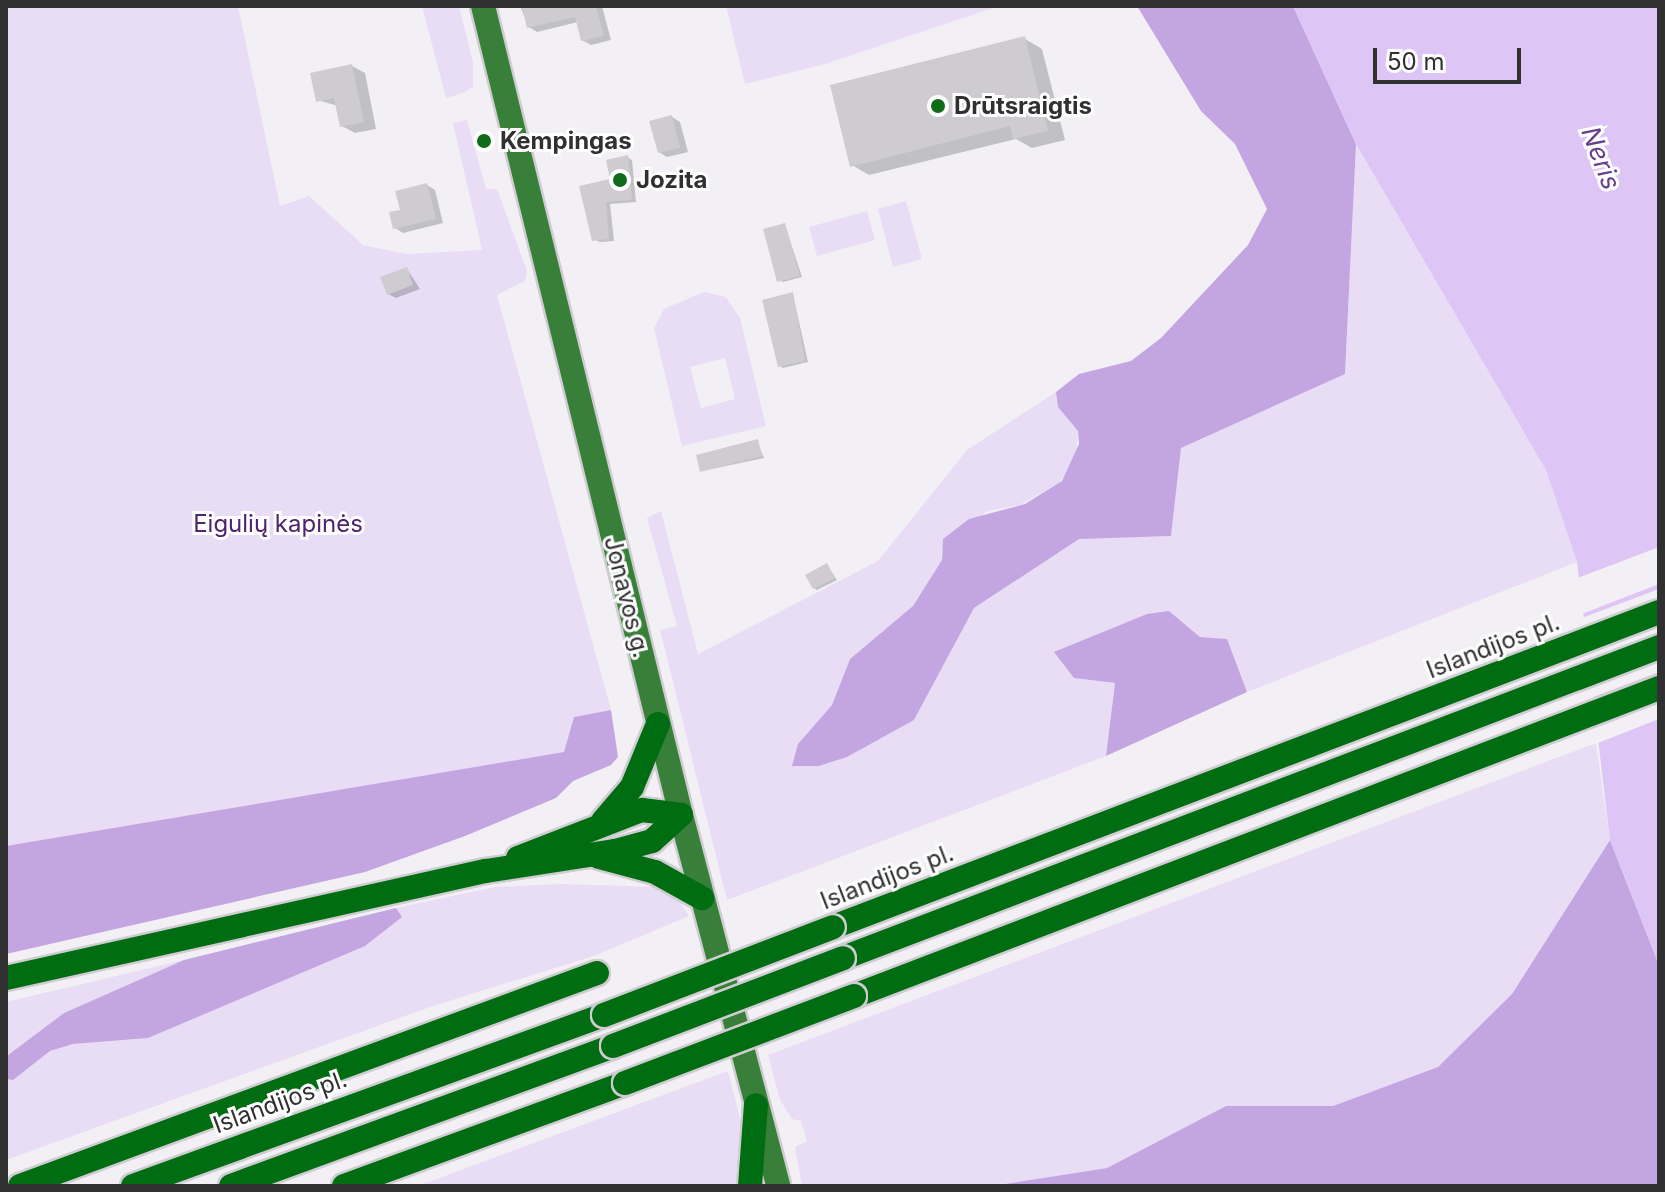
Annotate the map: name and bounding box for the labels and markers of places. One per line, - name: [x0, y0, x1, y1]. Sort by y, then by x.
- place label: Drūtsraigtis: [954, 92, 1092, 120]
- marker: Drūtsraigtis: [929, 97, 947, 115]
- place label: Kempingas: [500, 127, 632, 155]
- marker: Kempingas: [475, 132, 493, 150]
- place label: Jozita: [636, 166, 707, 194]
- marker: Jozita: [611, 171, 629, 189]

